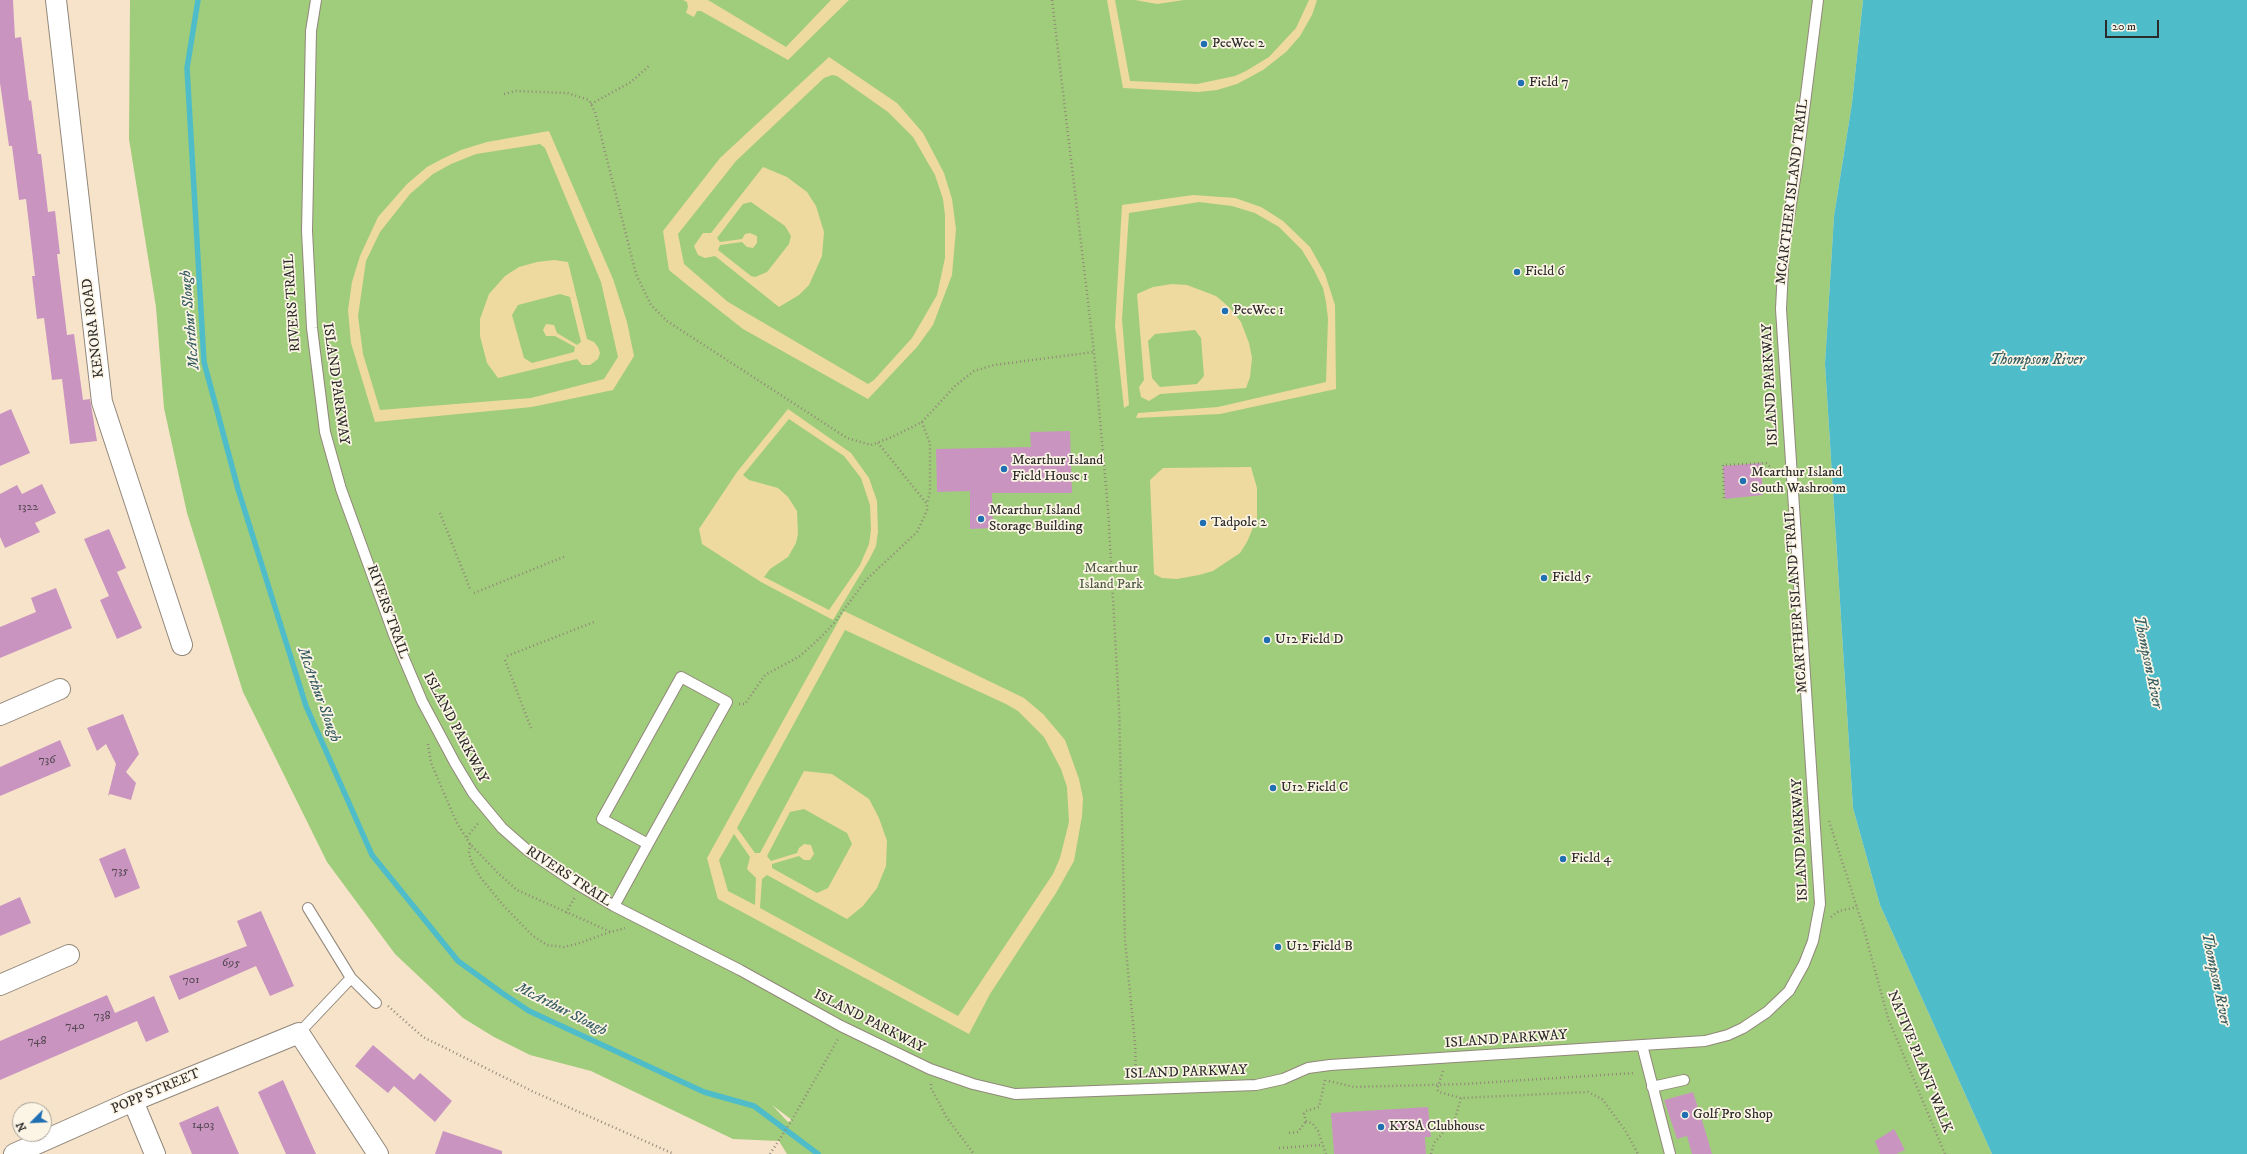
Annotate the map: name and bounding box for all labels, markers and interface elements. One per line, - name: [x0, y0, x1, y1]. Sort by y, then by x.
- scale bar: [2107, 12, 2161, 38]
- text: 20 m: [2112, 19, 2136, 34]
- place label: PeeWee 2: [1212, 36, 1265, 52]
- marker: PeeWee 2: [1199, 39, 1209, 49]
- place label: Field 7: [1529, 75, 1569, 91]
- marker: Field 7: [1516, 78, 1526, 88]
- street label: MCARTHER ISLAND TRAIL: [1773, 98, 1813, 286]
- street label: RIVERS TRAIL: [281, 253, 305, 353]
- place label: Field 6: [1525, 264, 1564, 280]
- marker: Field 6: [1512, 267, 1522, 277]
- water label: McArthur Slough: [178, 270, 204, 370]
- street label: KENORA ROAD: [80, 277, 108, 379]
- place label: PeeWee 1: [1233, 303, 1284, 319]
- marker: PeeWee 1: [1220, 306, 1230, 316]
- street label: ISLAND PARKWAY: [318, 322, 352, 446]
- street label: ISLAND PARKWAY: [1759, 323, 1783, 447]
- water label: Thompson River: [1990, 352, 2084, 370]
- place label: Mcarthur Island Field House 1: [1012, 453, 1103, 486]
- marker: Mcarthur Island Field House 1: [999, 464, 1009, 474]
- place label: Mcarthur Island South Washroom: [1751, 465, 1846, 498]
- marker: Mcarthur Island South Washroom: [1738, 476, 1748, 486]
- house number: 1322: [18, 501, 38, 515]
- place label: Mcarthur Island Storage Building: [989, 503, 1083, 536]
- street label: MCARTHER ISLAND TRAIL: [1782, 506, 1812, 694]
- marker: Mcarthur Island Storage Building: [976, 514, 986, 524]
- place label: Tadpole 2: [1211, 515, 1267, 531]
- marker: Tadpole 2: [1198, 518, 1208, 528]
- park label: Mcarthur Island Park: [1079, 561, 1143, 594]
- street label: RIVERS TRAIL: [362, 563, 412, 661]
- place label: Field 5: [1552, 570, 1591, 586]
- marker: Field 5: [1539, 573, 1549, 583]
- water label: Thompson River: [2128, 614, 2166, 710]
- place label: U12 Field D: [1275, 632, 1343, 648]
- marker: U12 Field D: [1262, 635, 1272, 645]
- water label: McArthur Slough: [293, 645, 343, 745]
- street label: ISLAND PARKWAY: [419, 670, 491, 786]
- house number: 736: [38, 754, 56, 768]
- street label: ISLAND PARKWAY: [1789, 778, 1813, 902]
- place label: U12 Field C: [1281, 780, 1348, 796]
- marker: U12 Field C: [1268, 783, 1278, 793]
- street label: RIVERS TRAIL: [522, 843, 614, 911]
- place label: Field 4: [1571, 851, 1611, 867]
- marker: Field 4: [1558, 854, 1568, 864]
- house number: 735: [112, 865, 128, 879]
- water label: Thompson River: [2196, 931, 2234, 1027]
- place label: U12 Field B: [1286, 939, 1353, 955]
- marker: U12 Field B: [1273, 942, 1283, 952]
- house number: 695: [222, 957, 240, 971]
- house number: 701: [182, 974, 200, 988]
- water label: McArthur Slough: [513, 979, 609, 1041]
- street label: ISLAND PARKWAY: [810, 987, 928, 1057]
- street label: NATIVE PLANT WALK: [1883, 989, 1955, 1135]
- house number: 738: [94, 1010, 110, 1024]
- house number: 740: [65, 1020, 85, 1034]
- street label: ISLAND PARKWAY: [1444, 1027, 1568, 1053]
- house number: 748: [27, 1035, 47, 1049]
- street label: ISLAND PARKWAY: [1124, 1062, 1248, 1084]
- street label: POPP STREET: [109, 1066, 203, 1118]
- north arrow: [12, 1102, 52, 1142]
- place label: Golf Pro Shop: [1693, 1107, 1773, 1123]
- marker: Golf Pro Shop: [1680, 1110, 1690, 1120]
- house number: 1403: [192, 1119, 214, 1133]
- place label: KYSA Clubhouse: [1389, 1119, 1485, 1135]
- text: N: [14, 1120, 30, 1133]
- marker: KYSA Clubhouse: [1376, 1122, 1386, 1132]

